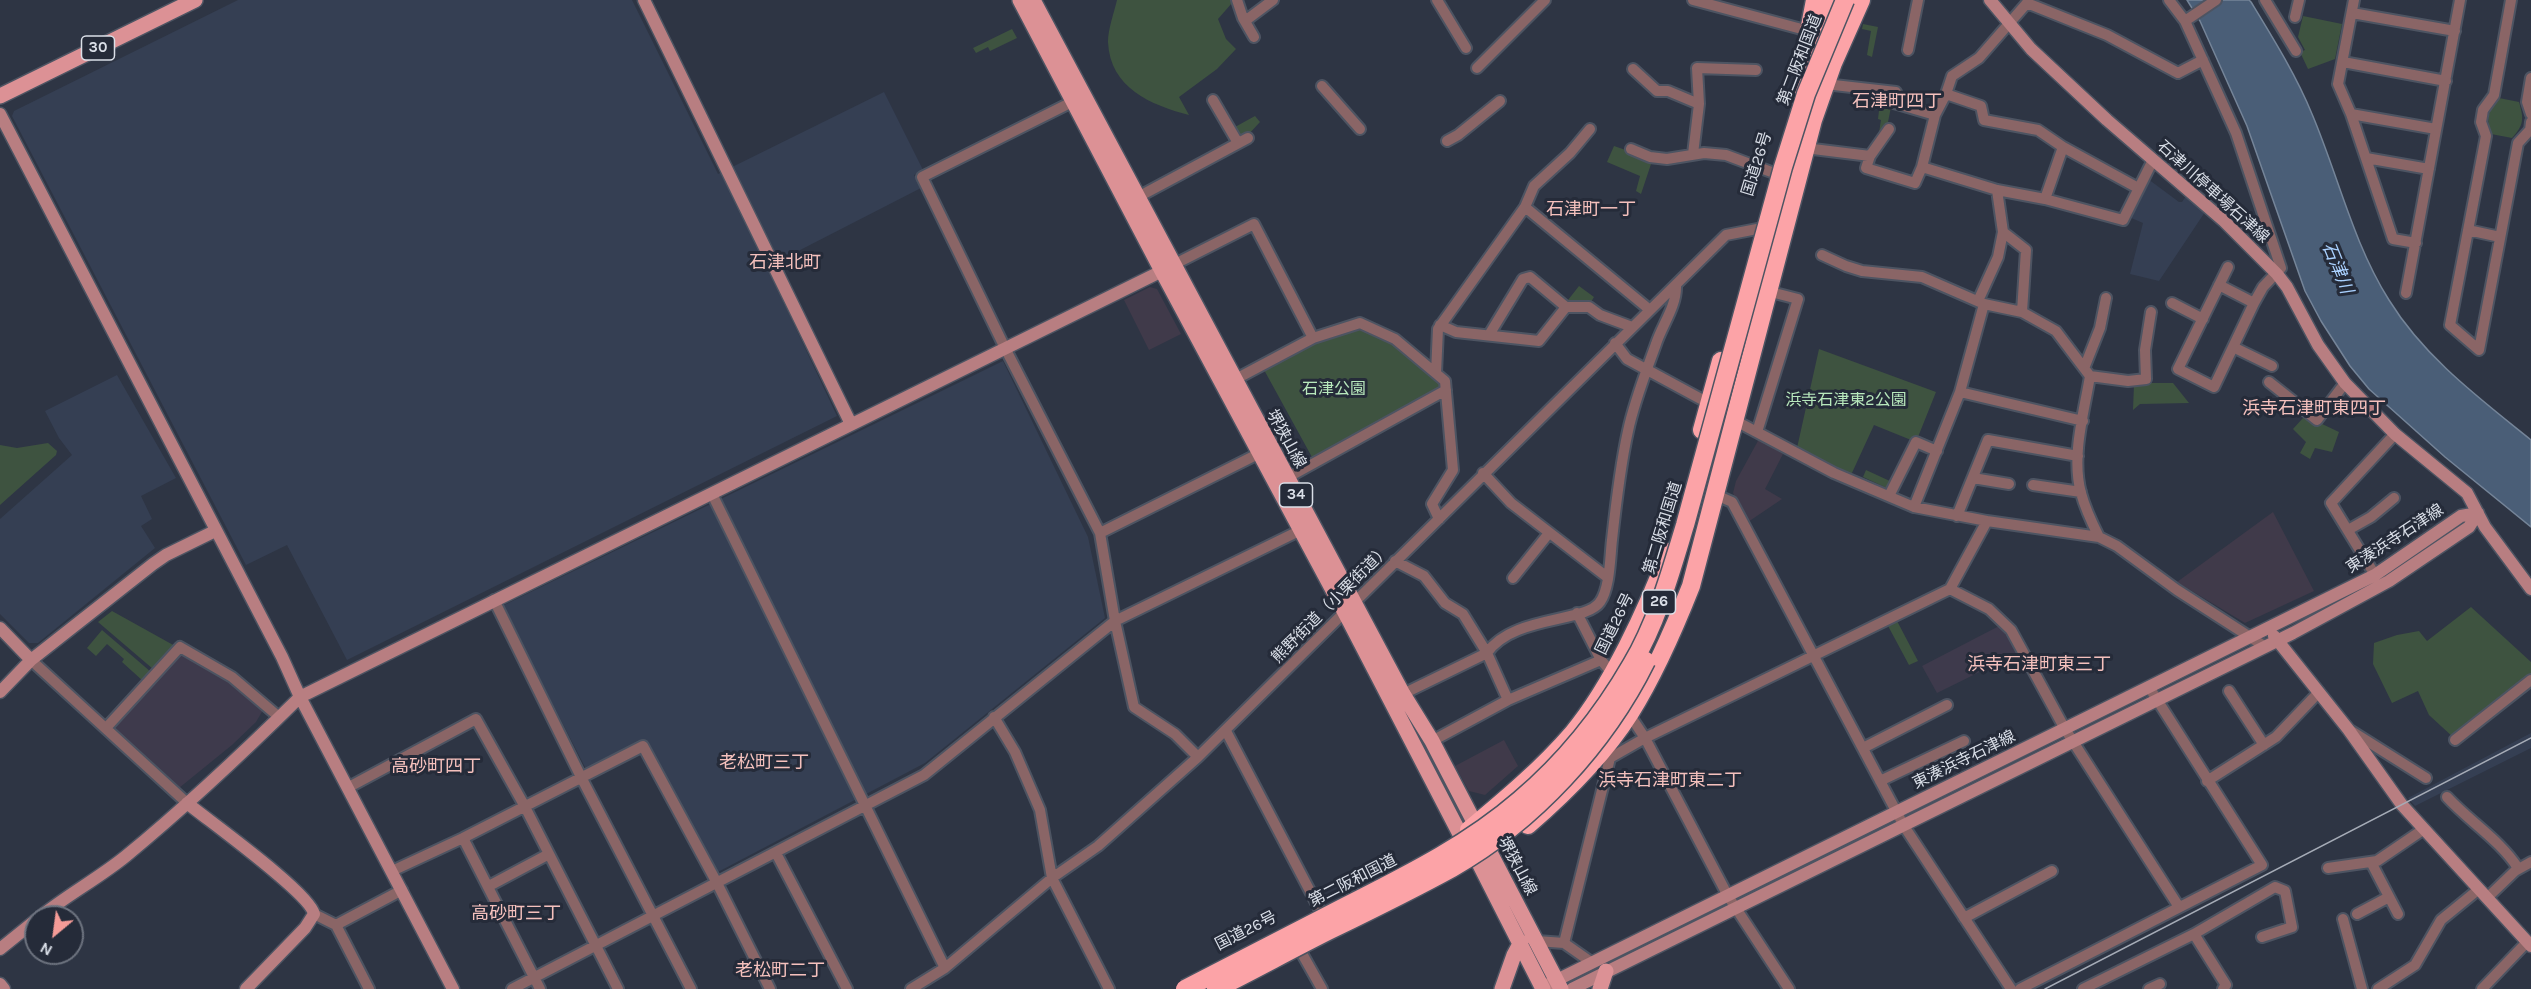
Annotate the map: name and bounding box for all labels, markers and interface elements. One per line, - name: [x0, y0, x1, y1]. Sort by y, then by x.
- street label: 第二阪和国道: [1774, 12, 1826, 108]
- road number: 30: [82, 36, 114, 60]
- district label: 石津町四丁: [1852, 91, 1942, 113]
- street label: 国道26号: [1738, 129, 1776, 199]
- street label: 石津川停車場石津線: [2153, 137, 2273, 247]
- district label: 石津町一丁: [1546, 199, 1636, 221]
- water label: 石津川: [2317, 239, 2357, 297]
- district label: 石津北町: [749, 252, 821, 274]
- park label: 石津公園: [1302, 379, 1366, 399]
- park label: 浜寺石津東2公園: [1785, 390, 1907, 410]
- district label: 浜寺石津町東四丁: [2242, 398, 2386, 420]
- street label: 堺狭山線: [1262, 406, 1310, 472]
- street label: 第二阪和国道: [1640, 479, 1686, 577]
- road number: 34: [1280, 483, 1312, 507]
- street label: 東湊浜寺石津線: [2343, 500, 2447, 578]
- street label: 熊野街道（小栗街道）: [1268, 541, 1394, 667]
- street label: 国道26号: [1592, 590, 1638, 658]
- road number: 26: [1642, 590, 1676, 614]
- district label: 浜寺石津町東三丁: [1967, 654, 2111, 676]
- street label: 東湊浜寺石津線: [1909, 727, 2019, 793]
- district label: 老松町三丁: [719, 752, 809, 774]
- district label: 高砂町四丁: [391, 756, 481, 778]
- district label: 浜寺石津町東二丁: [1598, 770, 1742, 792]
- street label: 堺狭山線: [1494, 833, 1540, 899]
- street label: 第二阪和国道: [1306, 851, 1400, 911]
- district label: 高砂町三丁: [471, 903, 561, 925]
- north arrow: [24, 905, 84, 965]
- street label: 国道26号: [1212, 907, 1280, 955]
- text: N: [36, 938, 56, 961]
- district label: 老松町二丁: [735, 960, 825, 982]

